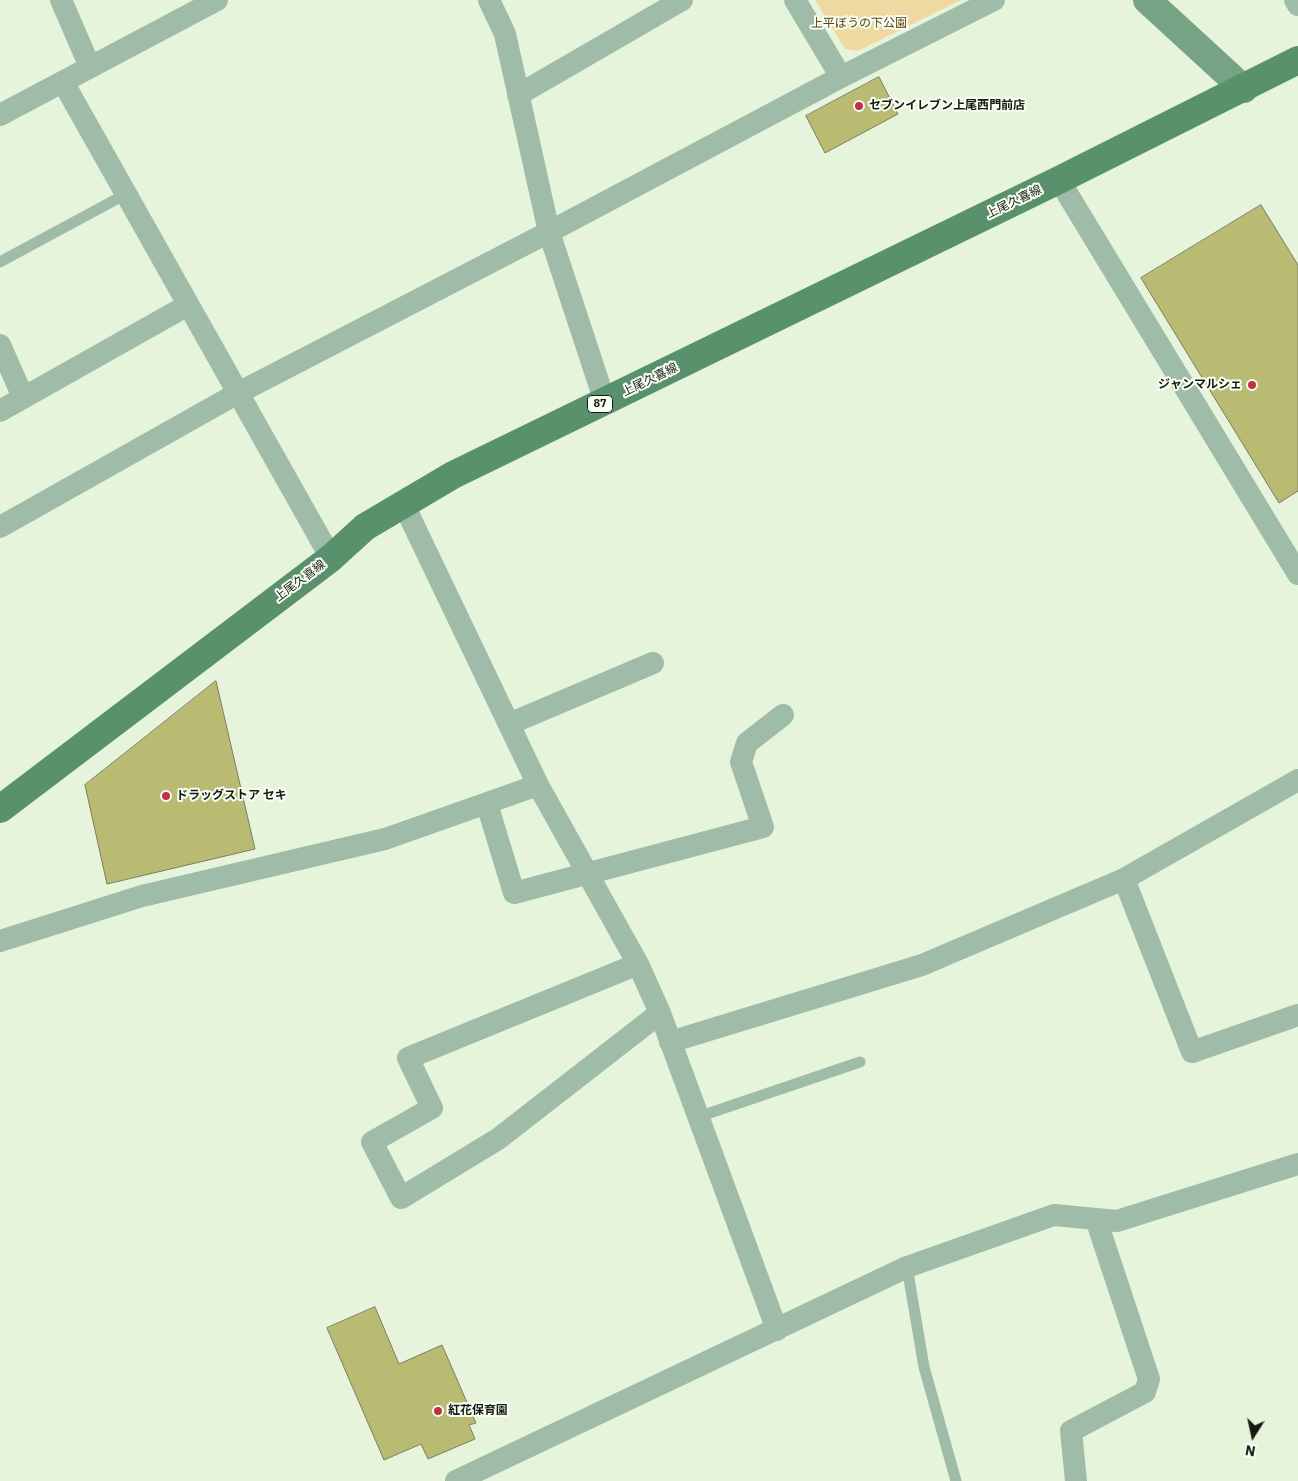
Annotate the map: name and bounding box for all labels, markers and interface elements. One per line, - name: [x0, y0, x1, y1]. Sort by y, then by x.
- park label: 上平ぼうの下公園: [811, 17, 907, 31]
- place label: セブンイレブン上尾西門前店: [869, 99, 1025, 113]
- marker: セブンイレブン上尾西門前店: [853, 100, 865, 112]
- street label: 上尾久喜線: [984, 182, 1044, 222]
- street label: 上尾久喜線: [620, 360, 680, 400]
- place label: ジャンマルシェ: [1158, 378, 1242, 392]
- marker: ジャンマルシェ: [1246, 379, 1258, 391]
- road number: 87: [588, 396, 612, 412]
- street label: 上尾久喜線: [272, 557, 328, 605]
- place label: ドラッグストア セキ: [176, 789, 287, 803]
- marker: ドラッグストア セキ: [160, 790, 172, 802]
- place label: 紅花保育園: [448, 1404, 508, 1418]
- marker: 紅花保育園: [432, 1405, 444, 1417]
- north arrow: [1228, 1411, 1278, 1461]
- text: N: [1244, 1441, 1257, 1461]

